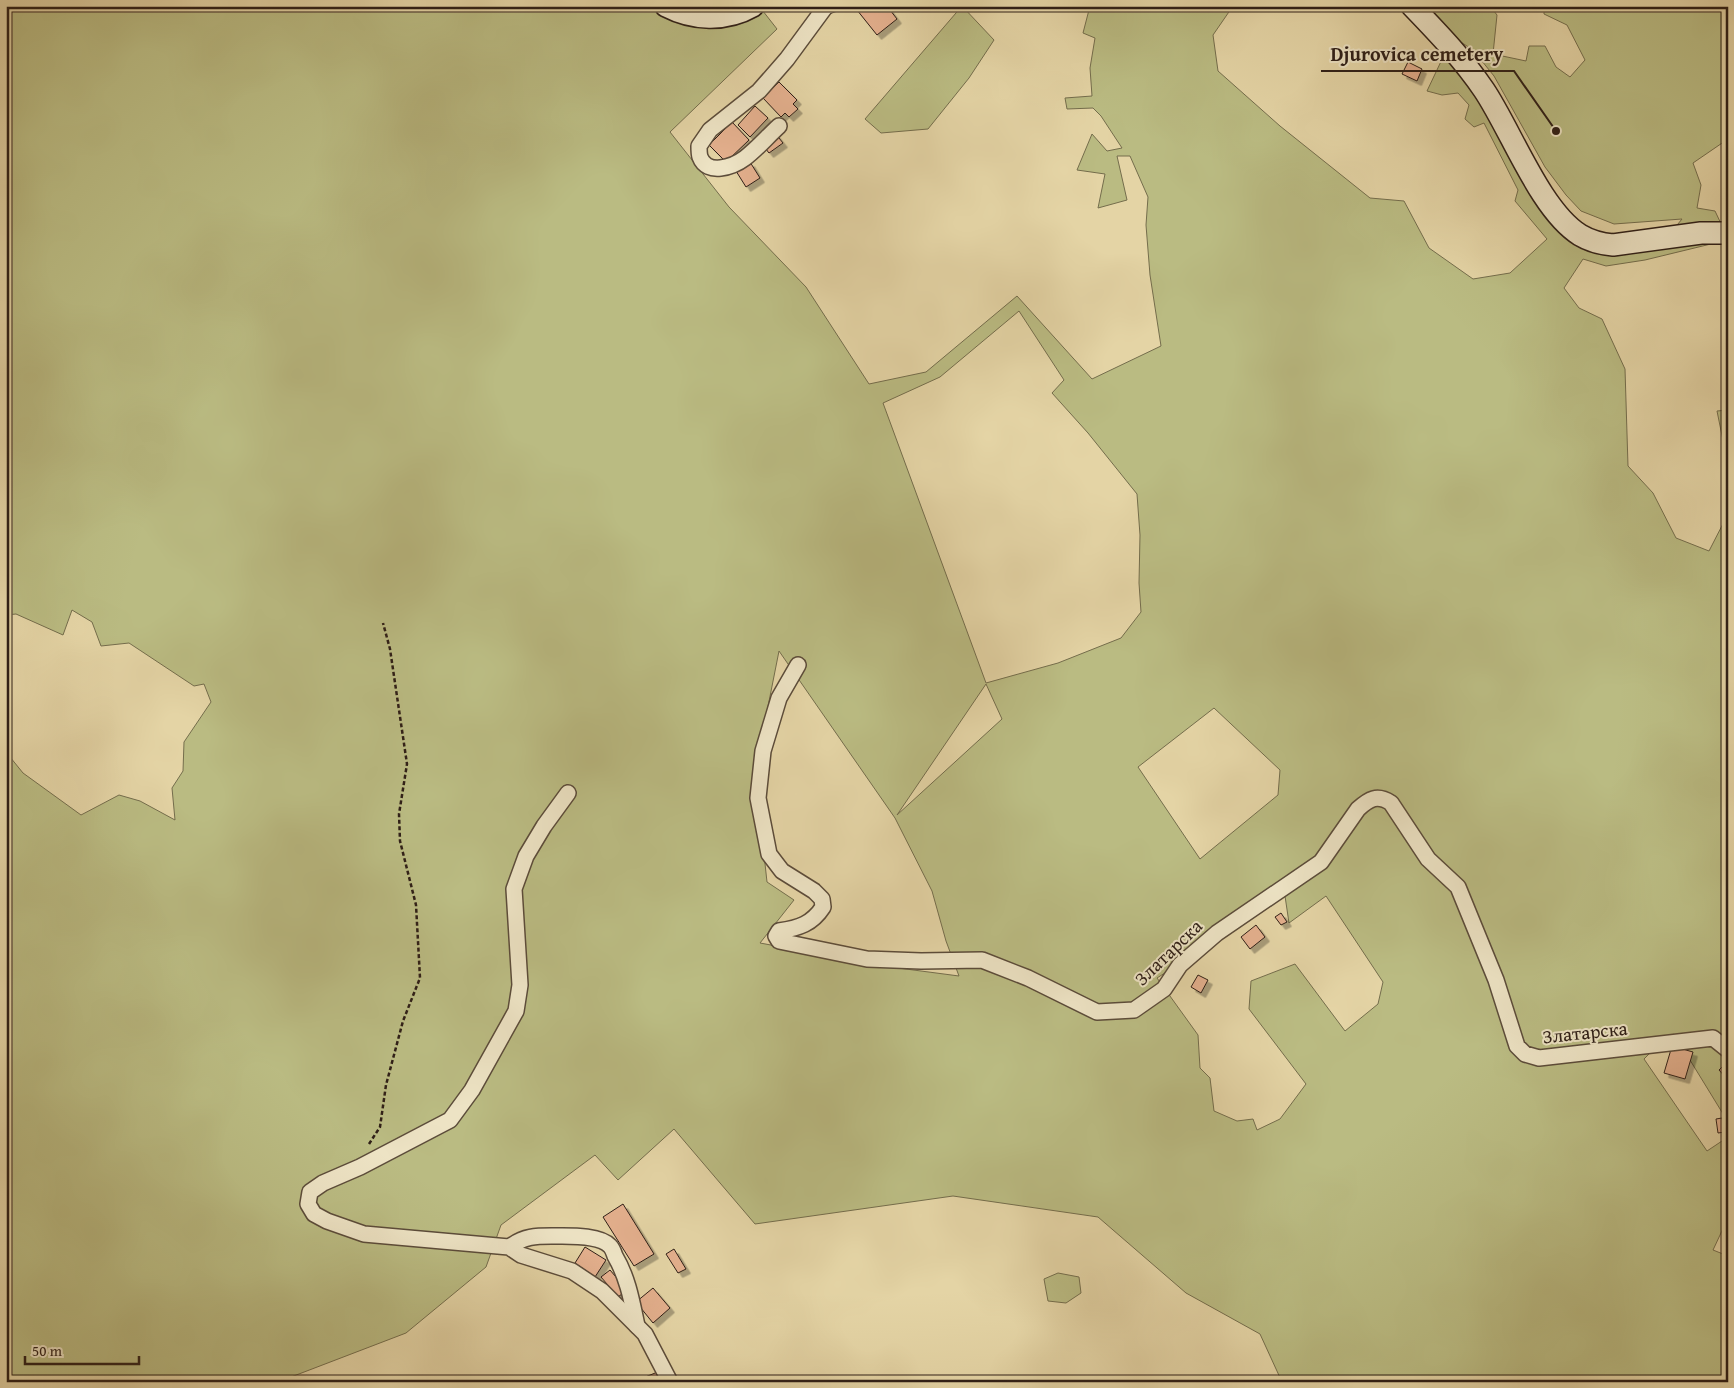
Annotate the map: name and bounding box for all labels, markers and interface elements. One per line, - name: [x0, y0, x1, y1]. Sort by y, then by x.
- callout: Djurovica cemetery: [1321, 36, 1514, 71]
- text: Djurovica cemetery: [1331, 39, 1504, 68]
- street label: Златарска: [1128, 912, 1208, 992]
- street label: Златарска: [1541, 1014, 1629, 1050]
- scale bar: [25, 1333, 139, 1365]
- text: 50 m: [32, 1340, 63, 1361]

